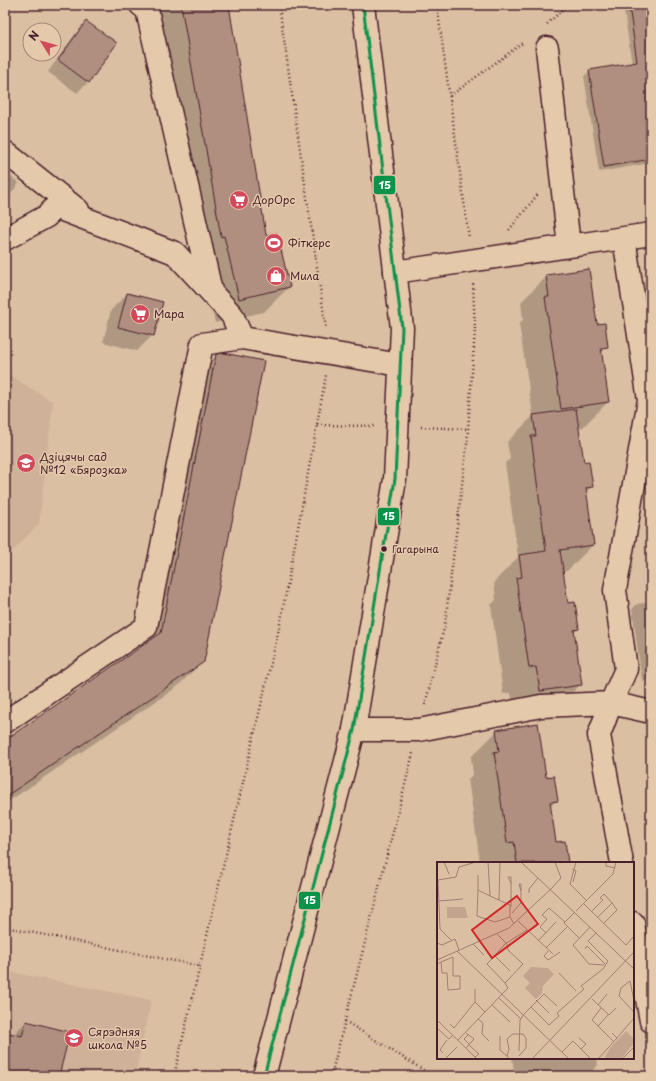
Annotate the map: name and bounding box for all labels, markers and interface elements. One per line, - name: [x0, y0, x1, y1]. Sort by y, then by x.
- north arrow: [22, 22, 62, 62]
- text: N: [24, 27, 43, 44]
- line badge: 15: [373, 175, 396, 195]
- text: 15: [379, 176, 391, 193]
- supermarket icon: ДорОрс: [228, 189, 250, 211]
- place label: ДорОрс: [252, 191, 295, 208]
- sports icon: Фіткерс: [263, 232, 285, 254]
- place label: Фіткерс: [288, 234, 331, 251]
- shop icon: Мила: [265, 265, 287, 287]
- place label: Мила: [290, 267, 319, 284]
- supermarket icon: Мара: [129, 303, 151, 325]
- place label: Мара: [154, 305, 185, 322]
- place label: Дзіцячы сад №12 «Бярозка»: [39, 448, 127, 478]
- school or university icon: Дзіцячы сад №12 «Бярозка»: [15, 452, 37, 474]
- line badge: 15: [377, 507, 400, 526]
- text: 15: [383, 507, 395, 524]
- place label: Гагарына: [392, 541, 439, 556]
- marker: Гагарына: [379, 544, 389, 554]
- inset map: [437, 862, 634, 1059]
- line badge: 15: [298, 891, 321, 910]
- text: 15: [304, 891, 316, 908]
- place label: Сярэдняя школа №5: [88, 1023, 147, 1053]
- school or university icon: Сярэдняя школа №5: [63, 1027, 85, 1049]

